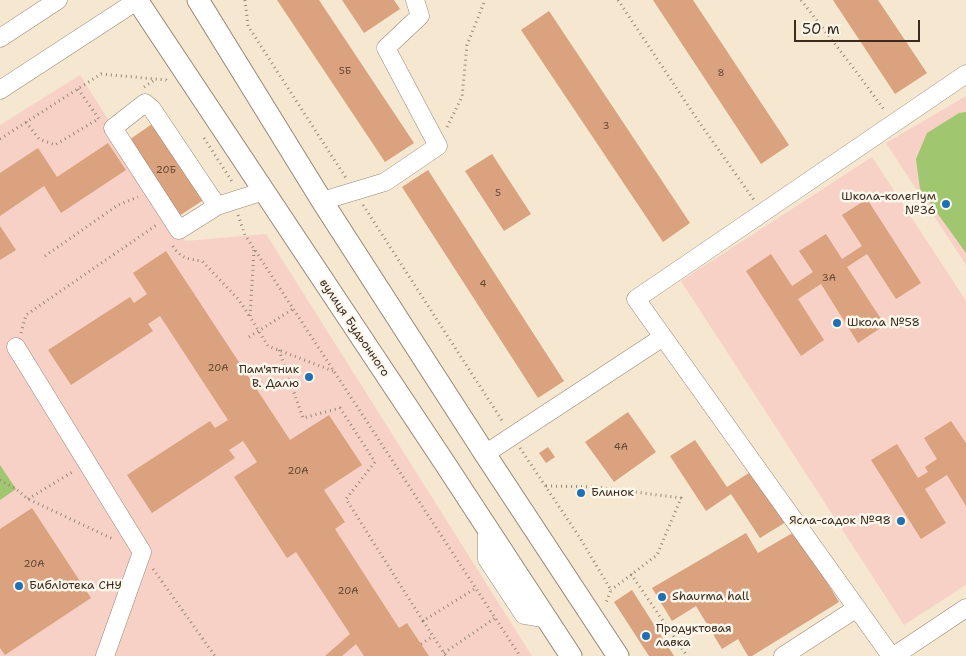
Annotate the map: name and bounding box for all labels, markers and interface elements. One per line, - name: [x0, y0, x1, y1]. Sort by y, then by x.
- scale bar: [796, 10, 922, 42]
- text: 50 m: [802, 19, 840, 39]
- house number: 5Б: [339, 65, 351, 77]
- house number: 8: [718, 67, 724, 79]
- house number: 3: [603, 120, 609, 132]
- house number: 20Б: [156, 164, 176, 176]
- house number: 5: [495, 187, 501, 199]
- place label: Школа-колегіум №36: [841, 190, 936, 218]
- marker: Школа-колегіум №36: [940, 198, 952, 210]
- house number: 3А: [822, 272, 836, 284]
- street label: вулиця Будьонного: [316, 276, 392, 380]
- house number: 4: [480, 278, 486, 290]
- place label: Школа №58: [847, 316, 920, 330]
- marker: Школа №58: [831, 317, 843, 329]
- house number: 20А: [208, 362, 228, 374]
- place label: Пам'ятник В. Далю: [239, 363, 299, 391]
- marker: Пам'ятник В. Далю: [303, 371, 315, 383]
- house number: 4А: [614, 441, 628, 453]
- house number: 20А: [288, 465, 308, 477]
- place label: Блинок: [591, 486, 634, 500]
- marker: Блинок: [575, 487, 587, 499]
- place label: Ясла-садок №98: [789, 514, 891, 528]
- marker: Ясла-садок №98: [895, 515, 907, 527]
- house number: 20А: [24, 558, 44, 570]
- place label: Библіотека СНУ: [29, 579, 122, 593]
- marker: Библіотека СНУ: [13, 580, 25, 592]
- house number: 20А: [338, 585, 358, 597]
- place label: Shaurma hall: [672, 590, 749, 604]
- marker: Shaurma hall: [656, 591, 668, 603]
- place label: Продуктовая лавка: [656, 622, 732, 650]
- marker: Продуктовая лавка: [640, 630, 652, 642]

